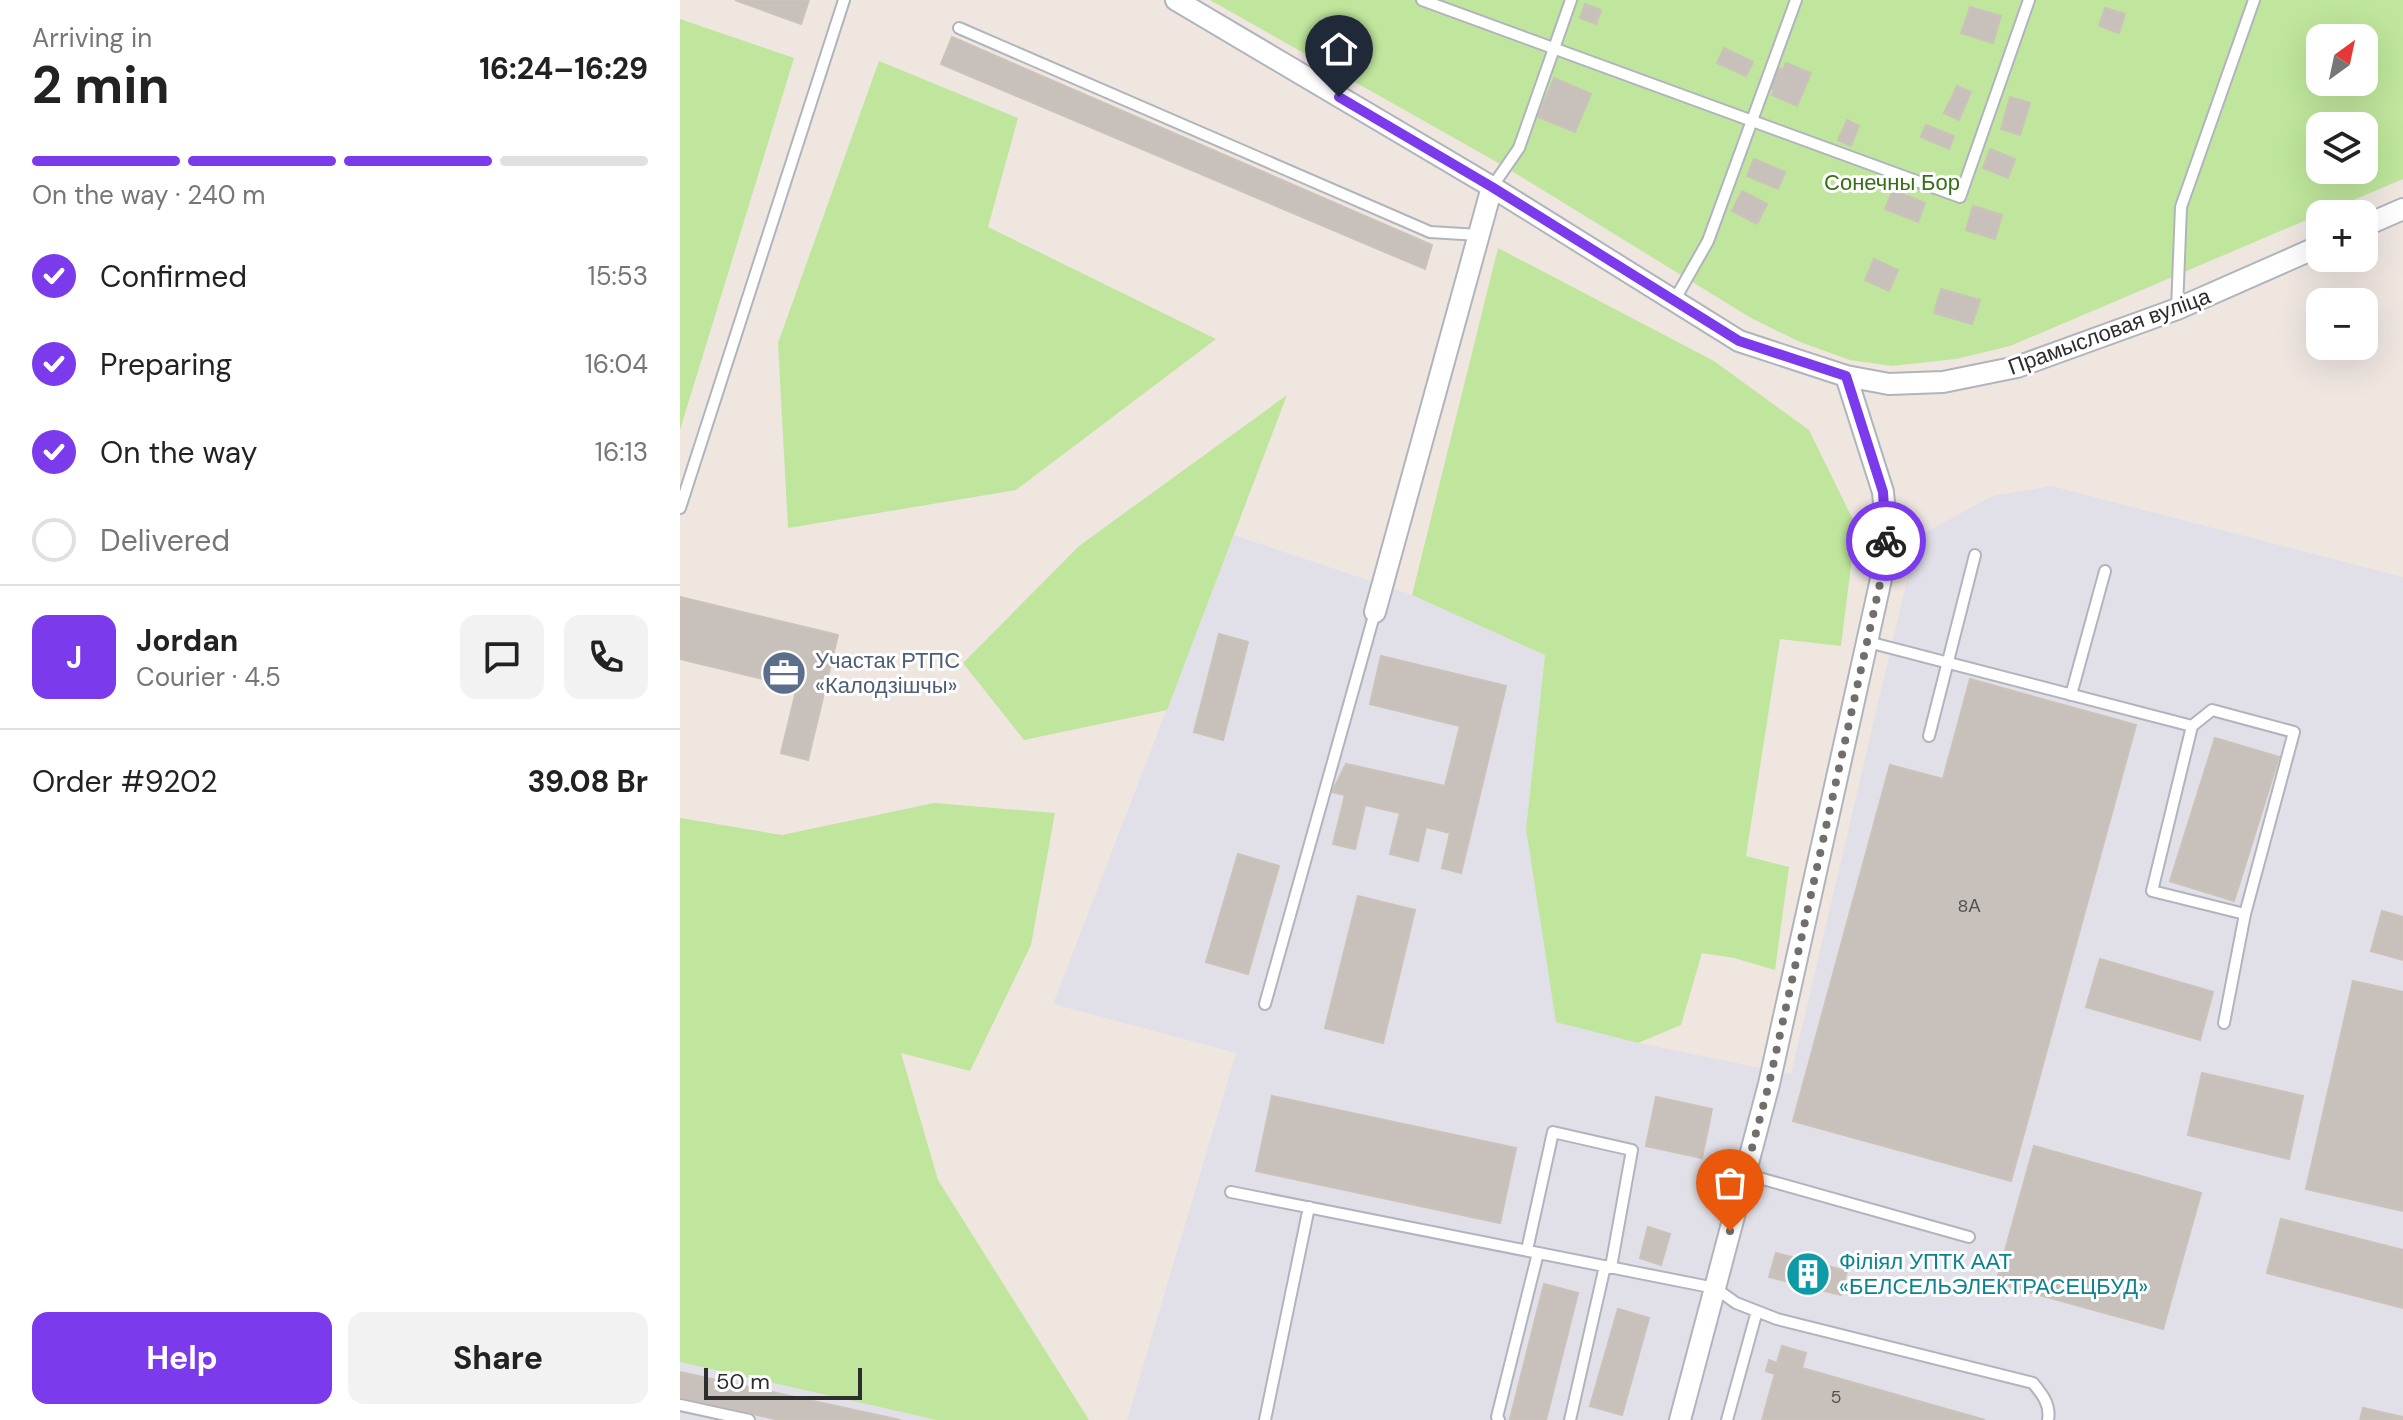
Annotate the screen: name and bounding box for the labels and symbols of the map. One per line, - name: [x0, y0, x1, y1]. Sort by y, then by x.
- pin: [1305, 15, 1373, 97]
- north arrow: [2306, 24, 2378, 96]
- park label: Сонечны Бор: [1824, 168, 1960, 197]
- street label: Прамысловая вуліца: [2004, 281, 2215, 382]
- courier: [1846, 501, 1926, 581]
- place label: Участак РТПС «Калодзішчы»: [815, 646, 960, 700]
- office icon: Участак РТПС «Калодзішчы»: [760, 649, 808, 697]
- house number: 8А: [1958, 894, 1980, 918]
- pin: [1696, 1149, 1764, 1231]
- place label: Філіял УПТК ААТ «БЕЛСЕЛЬЭЛЕКТРАСЕЦБУД»: [1839, 1247, 2148, 1301]
- building icon: Філіял УПТК ААТ «БЕЛСЕЛЬЭЛЕКТРАСЕЦБУД»: [1784, 1250, 1832, 1298]
- scale bar: [704, 1364, 862, 1400]
- house number: 5: [1831, 1385, 1841, 1409]

